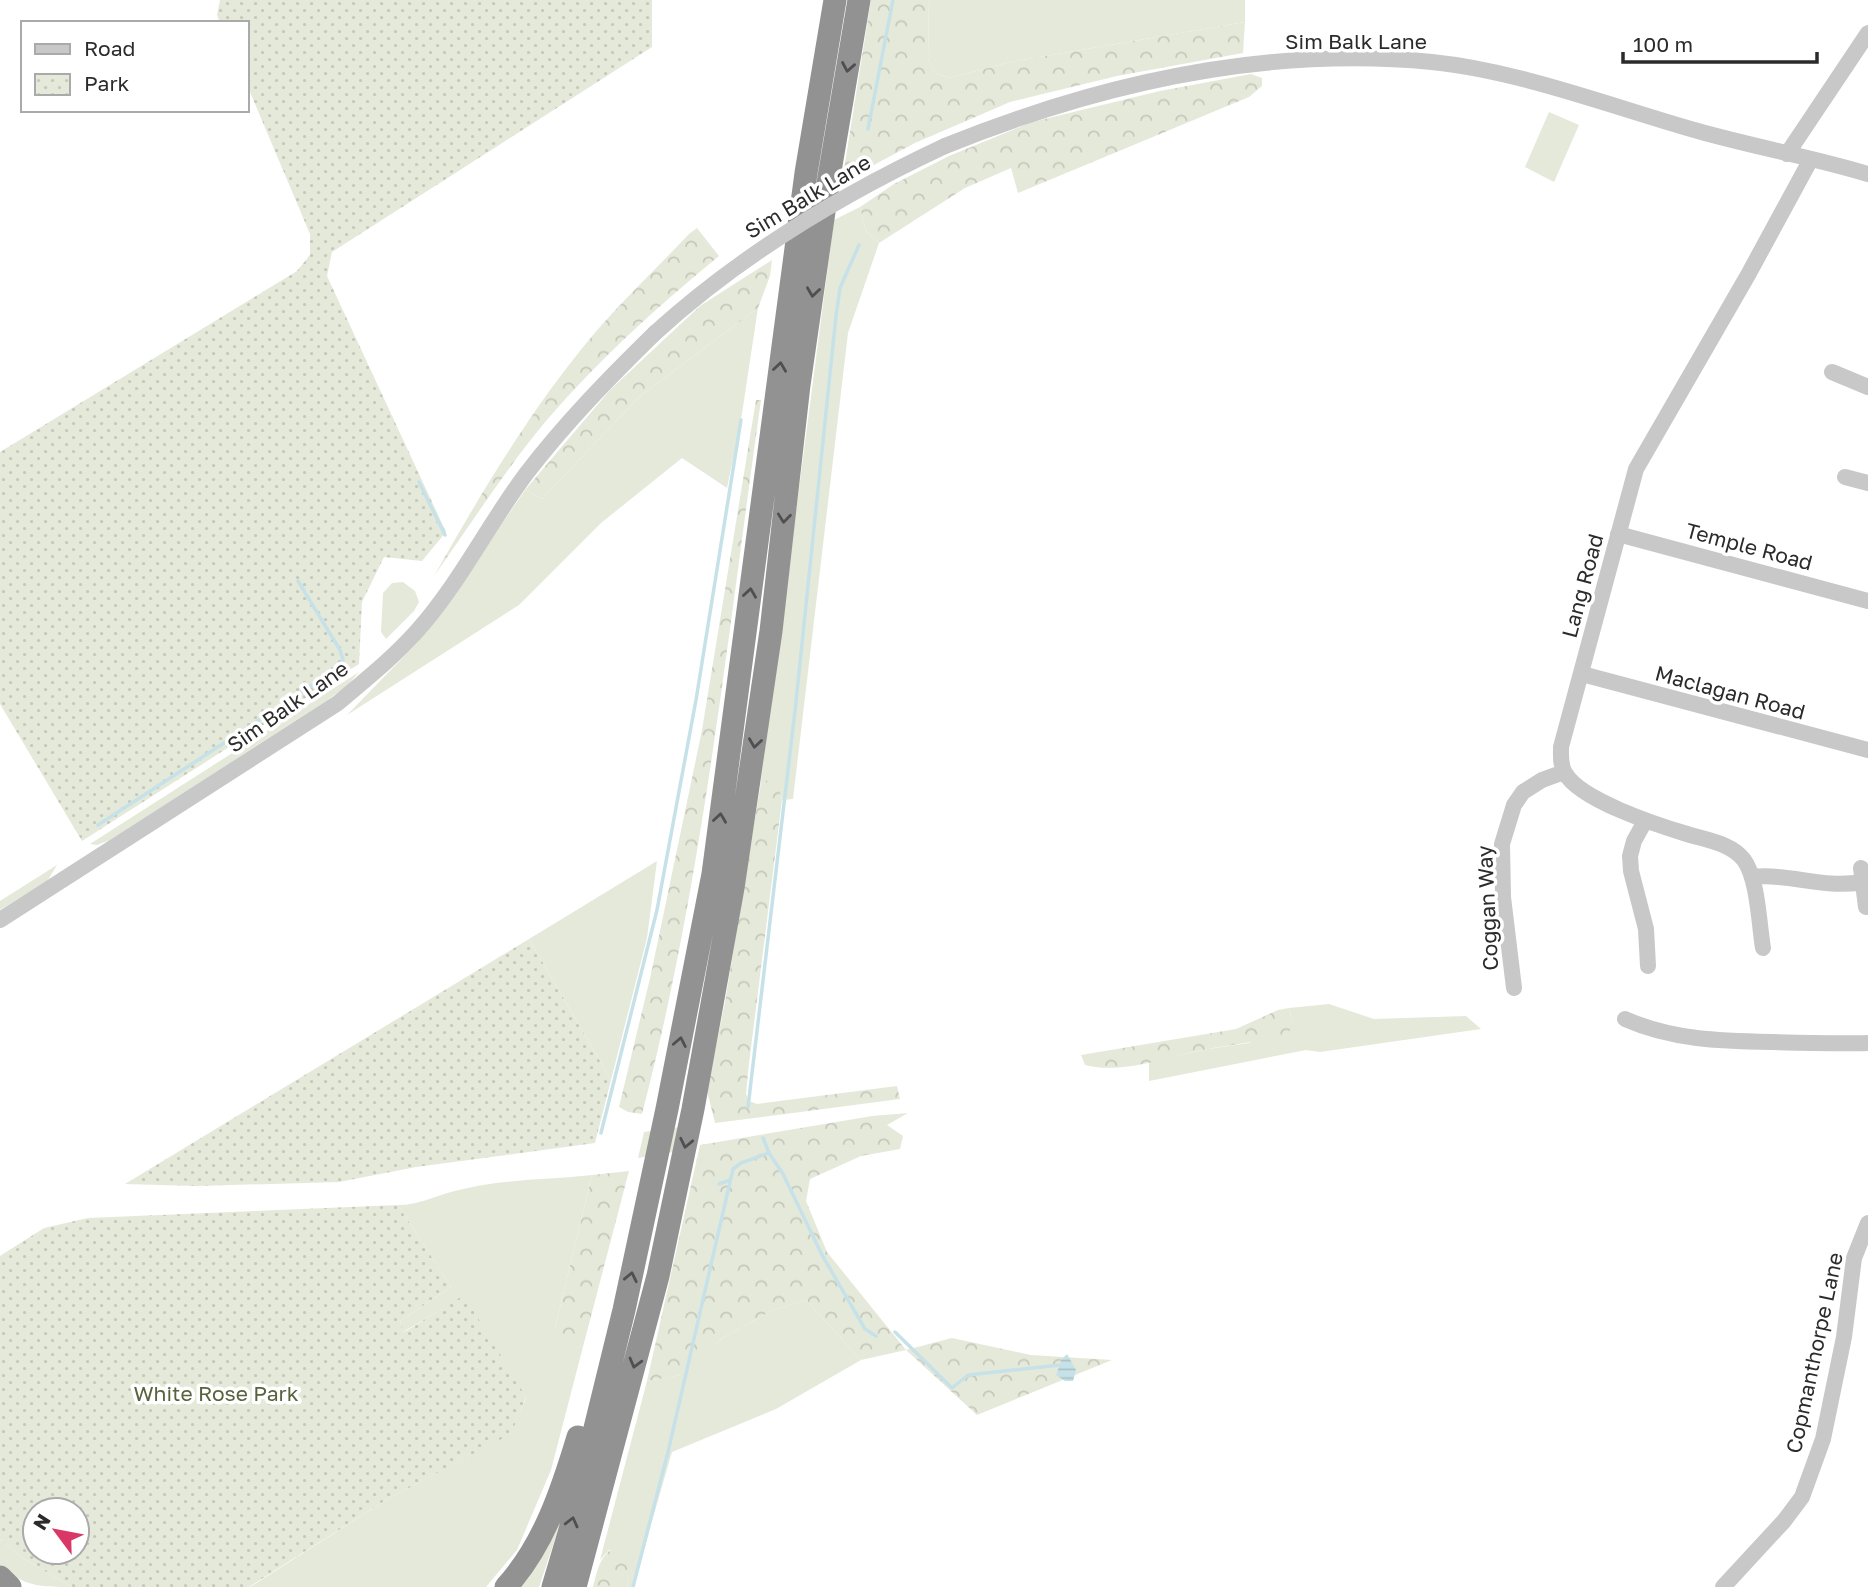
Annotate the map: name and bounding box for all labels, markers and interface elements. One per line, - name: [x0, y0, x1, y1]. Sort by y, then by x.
- legend: [21, 21, 248, 112]
- scale bar: [1623, 21, 1817, 65]
- street label: Sim Balk Lane: [1285, 28, 1427, 54]
- text: 100 m: [1633, 31, 1693, 57]
- text: Road: [84, 35, 135, 61]
- one-way arrow: [841, 61, 856, 73]
- text: Park: [84, 70, 130, 96]
- street label: Sim Balk Lane: [740, 148, 875, 244]
- one-way arrow: [805, 286, 820, 298]
- one-way arrow: [772, 361, 787, 373]
- one-way arrow: [777, 512, 792, 524]
- street label: Temple Road: [1683, 517, 1816, 575]
- street label: Lang Road: [1556, 531, 1608, 641]
- one-way arrow: [742, 587, 757, 599]
- street label: Sim Balk Lane: [222, 655, 353, 757]
- street label: Maclagan Road: [1652, 660, 1808, 725]
- one-way arrow: [747, 737, 762, 749]
- one-way arrow: [713, 812, 728, 824]
- street label: Coggan Way: [1471, 845, 1503, 971]
- one-way arrow: [672, 1036, 687, 1048]
- one-way arrow: [680, 1137, 695, 1149]
- street label: Copmanthorpe Lane: [1780, 1250, 1848, 1456]
- one-way arrow: [623, 1271, 638, 1283]
- one-way arrow: [629, 1357, 643, 1369]
- park label: White Rose Park: [133, 1380, 299, 1406]
- north arrow: [21, 1496, 91, 1566]
- text: N: [28, 1510, 55, 1534]
- one-way arrow: [564, 1516, 578, 1528]

